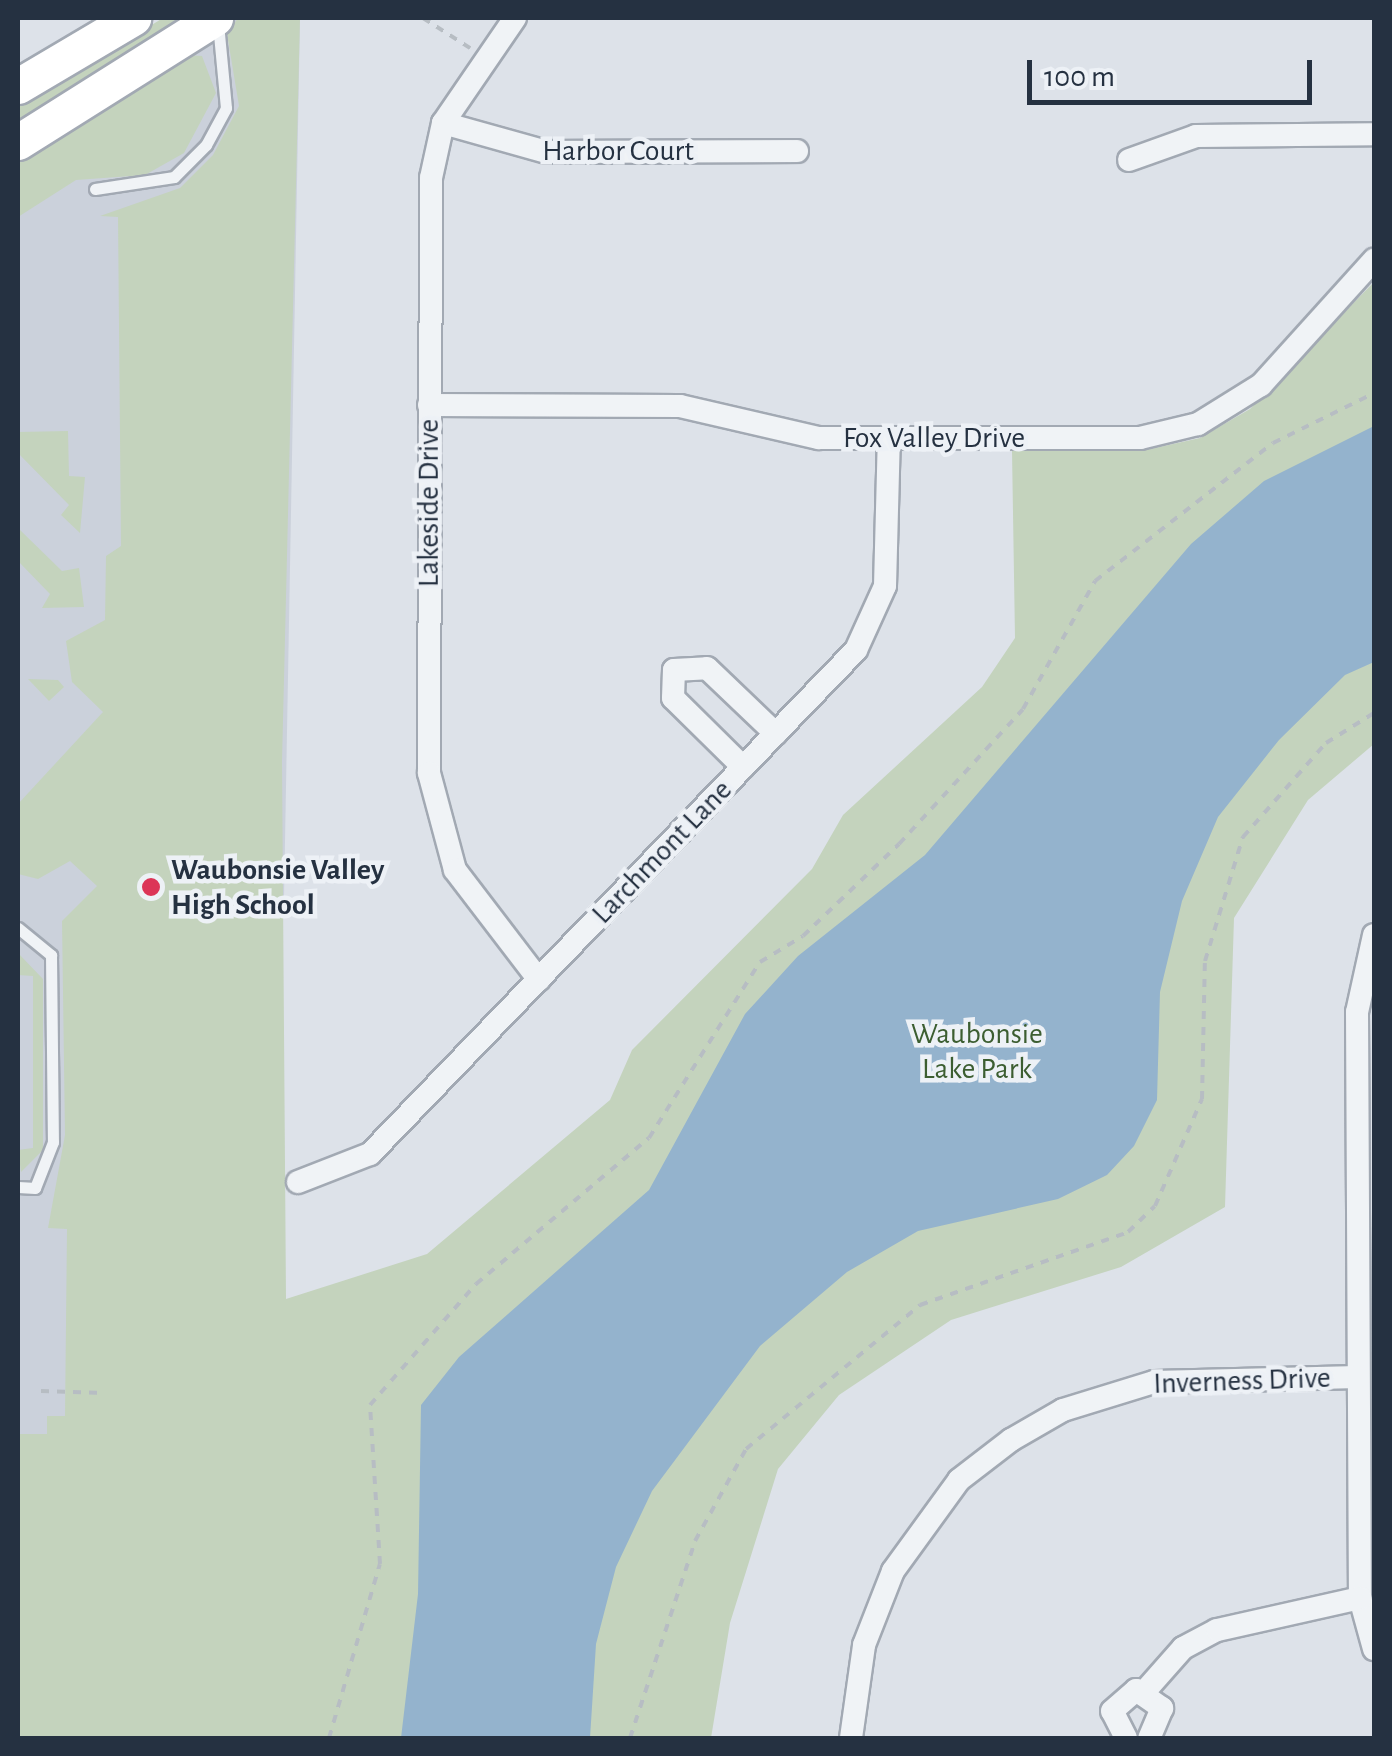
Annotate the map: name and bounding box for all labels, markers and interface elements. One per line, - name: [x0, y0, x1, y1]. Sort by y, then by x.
- scale bar: [1032, 40, 1317, 102]
- text: 100 m: [1044, 62, 1115, 92]
- street label: Harbor Court: [542, 133, 694, 169]
- street label: Lakeside Drive: [411, 419, 447, 587]
- street label: Fox Valley Drive: [843, 420, 1025, 456]
- street label: Larchmont Lane: [584, 772, 740, 932]
- place label: Waubonsie Valley High School: [171, 852, 384, 922]
- marker: Waubonsie Valley High School: [140, 876, 162, 898]
- park label: Waubonsie Lake Park: [911, 1016, 1043, 1086]
- street label: Inverness Drive: [1153, 1360, 1331, 1402]

